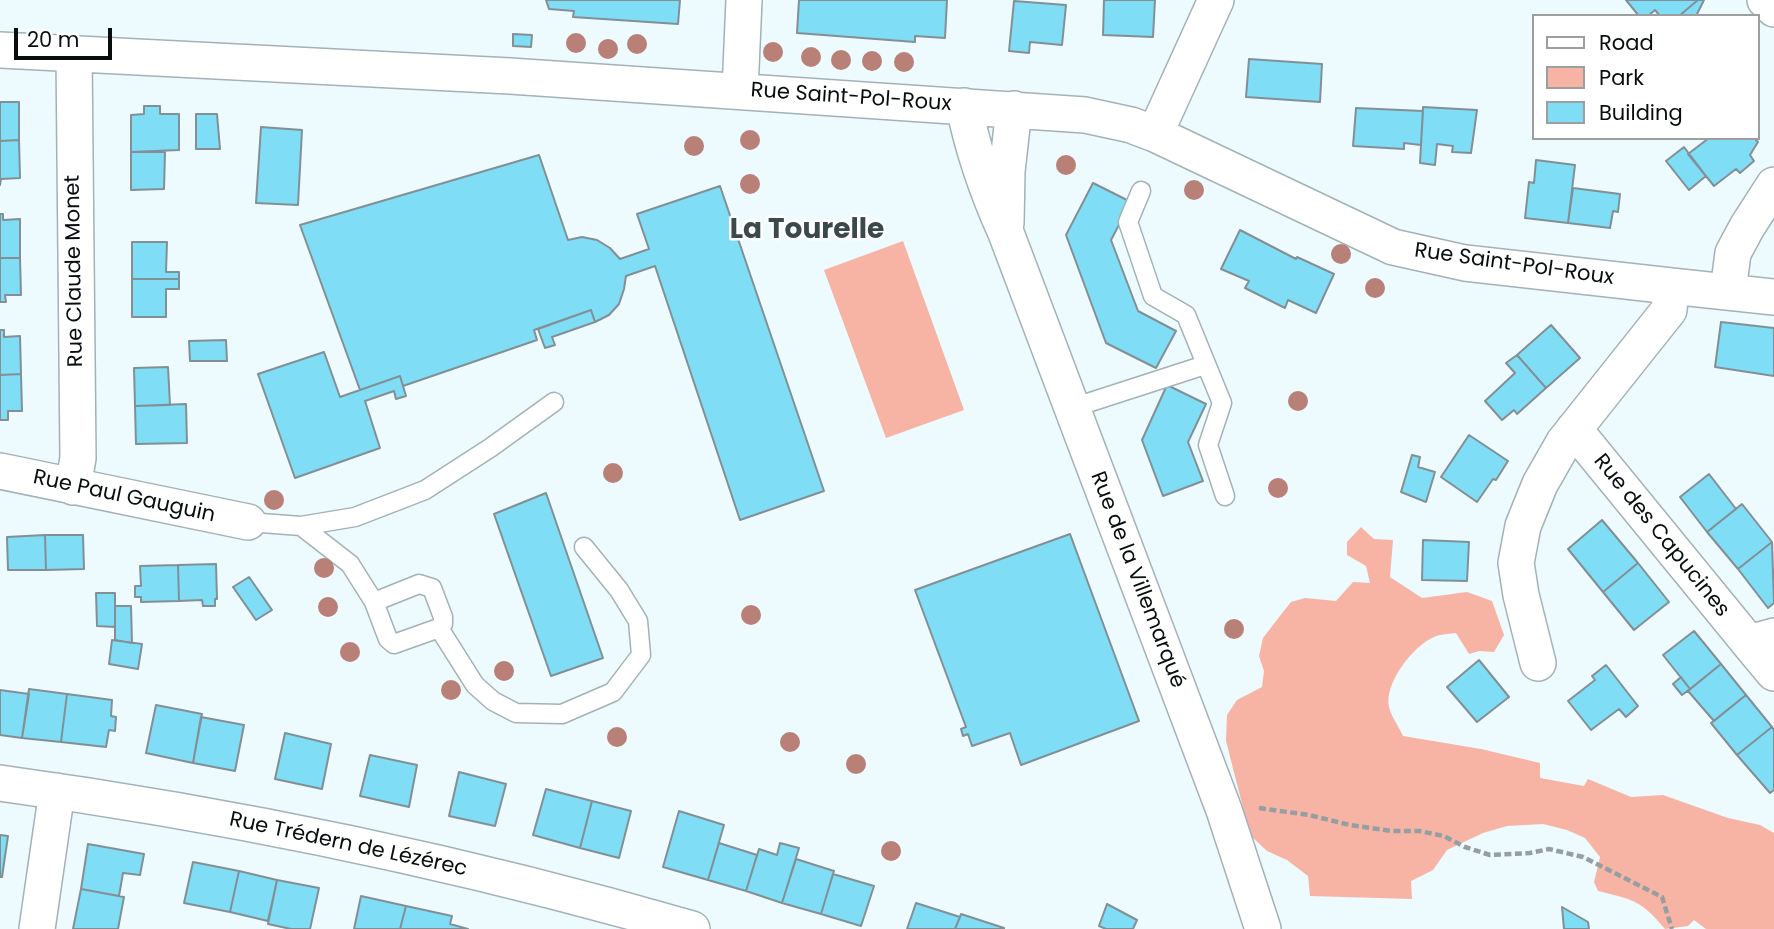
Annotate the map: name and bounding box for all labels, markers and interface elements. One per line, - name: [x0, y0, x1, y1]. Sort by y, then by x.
- scale bar: [18, 14, 116, 58]
- legend: [1532, 14, 1760, 140]
- text: 20 m: [27, 25, 80, 54]
- text: Road: [1599, 28, 1654, 57]
- text: Park: [1599, 63, 1644, 92]
- street label: Rue Saint-Pol-Roux: [750, 78, 952, 118]
- text: Building: [1599, 98, 1683, 127]
- street label: Rue Claude Monet: [61, 175, 89, 367]
- district label: La Tourelle: [730, 214, 884, 248]
- street label: Rue Saint-Pol-Roux: [1413, 239, 1615, 291]
- street label: Rue des Capucines: [1588, 450, 1734, 622]
- street label: Rue Paul Gauguin: [31, 465, 217, 529]
- street label: Rue de la Villemarqué: [1084, 468, 1190, 692]
- street label: Rue Trédern de Lézérec: [227, 807, 469, 883]

